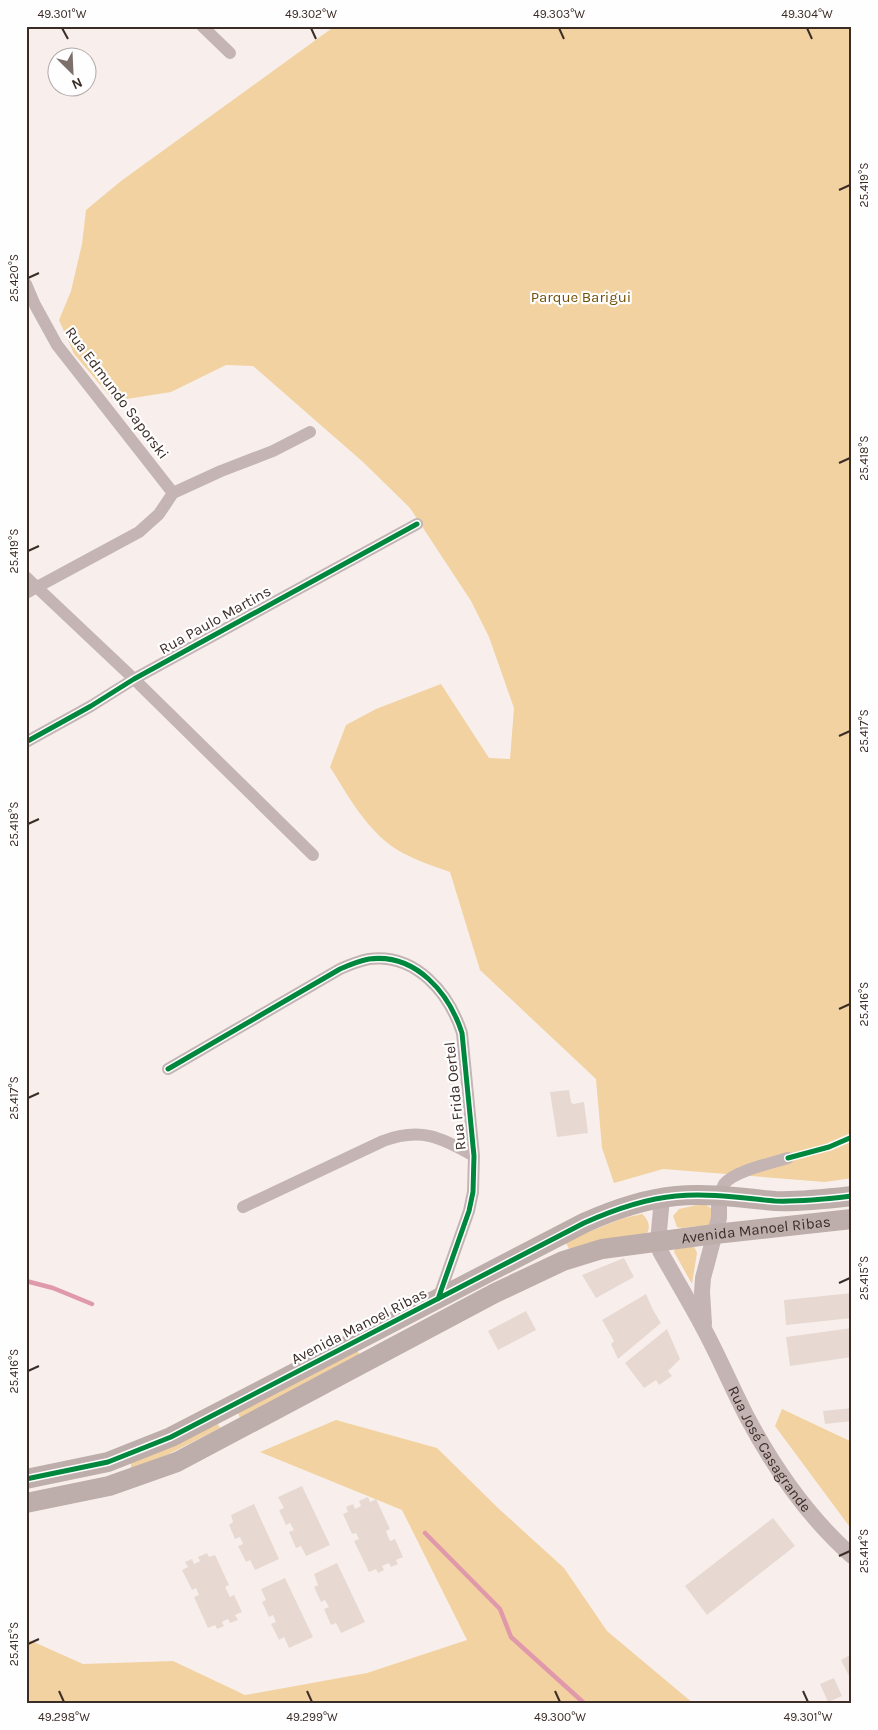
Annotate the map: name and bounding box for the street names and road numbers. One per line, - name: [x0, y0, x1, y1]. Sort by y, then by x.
- street label: Rua Edmundo Saporski: [61, 323, 173, 463]
- street label: Rua Paulo Martins: [156, 582, 274, 658]
- street label: Rua Frida Oertel: [440, 1041, 470, 1151]
- street label: Avenida Manoel Ribas: [680, 1212, 832, 1247]
- street label: Avenida Manoel Ribas: [288, 1284, 430, 1368]
- street label: Rua José Casagrande: [724, 1383, 815, 1516]

